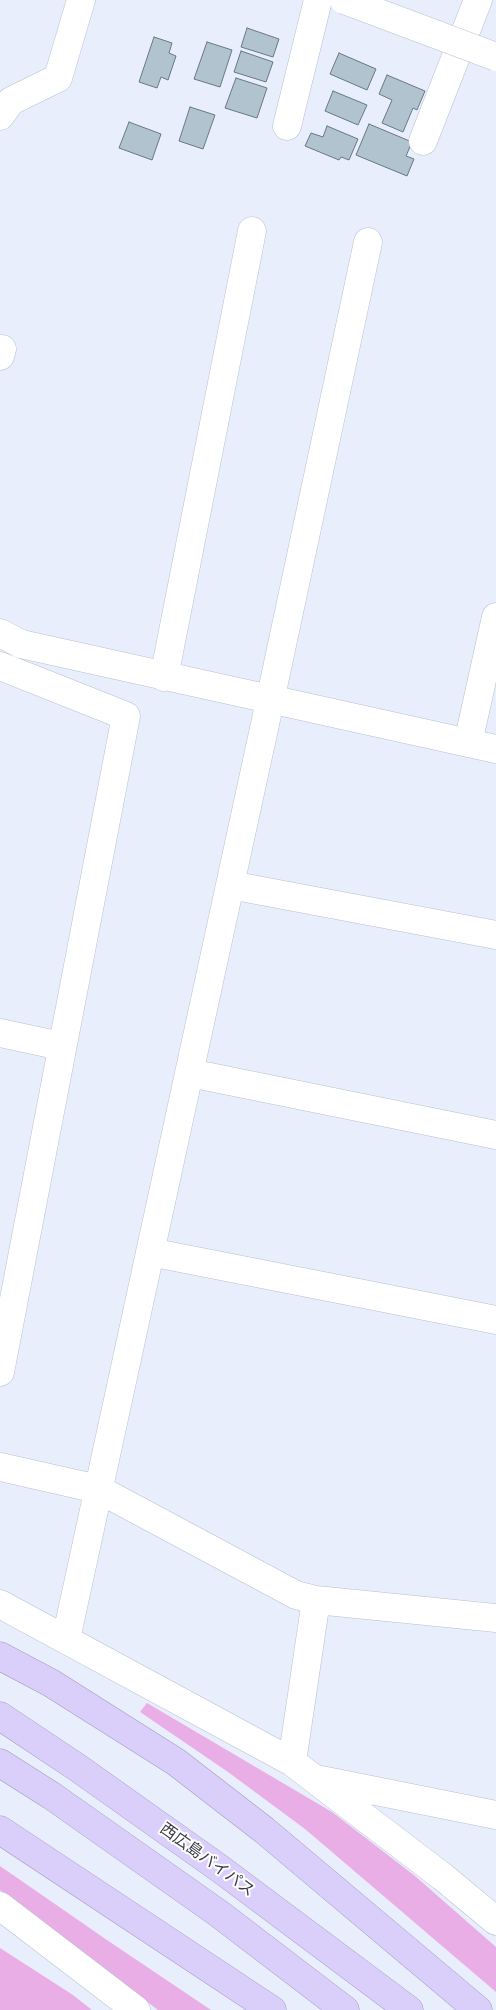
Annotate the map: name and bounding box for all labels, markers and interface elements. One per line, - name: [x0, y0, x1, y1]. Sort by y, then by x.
- street label: 西広島バイパス: [156, 1819, 258, 1901]

